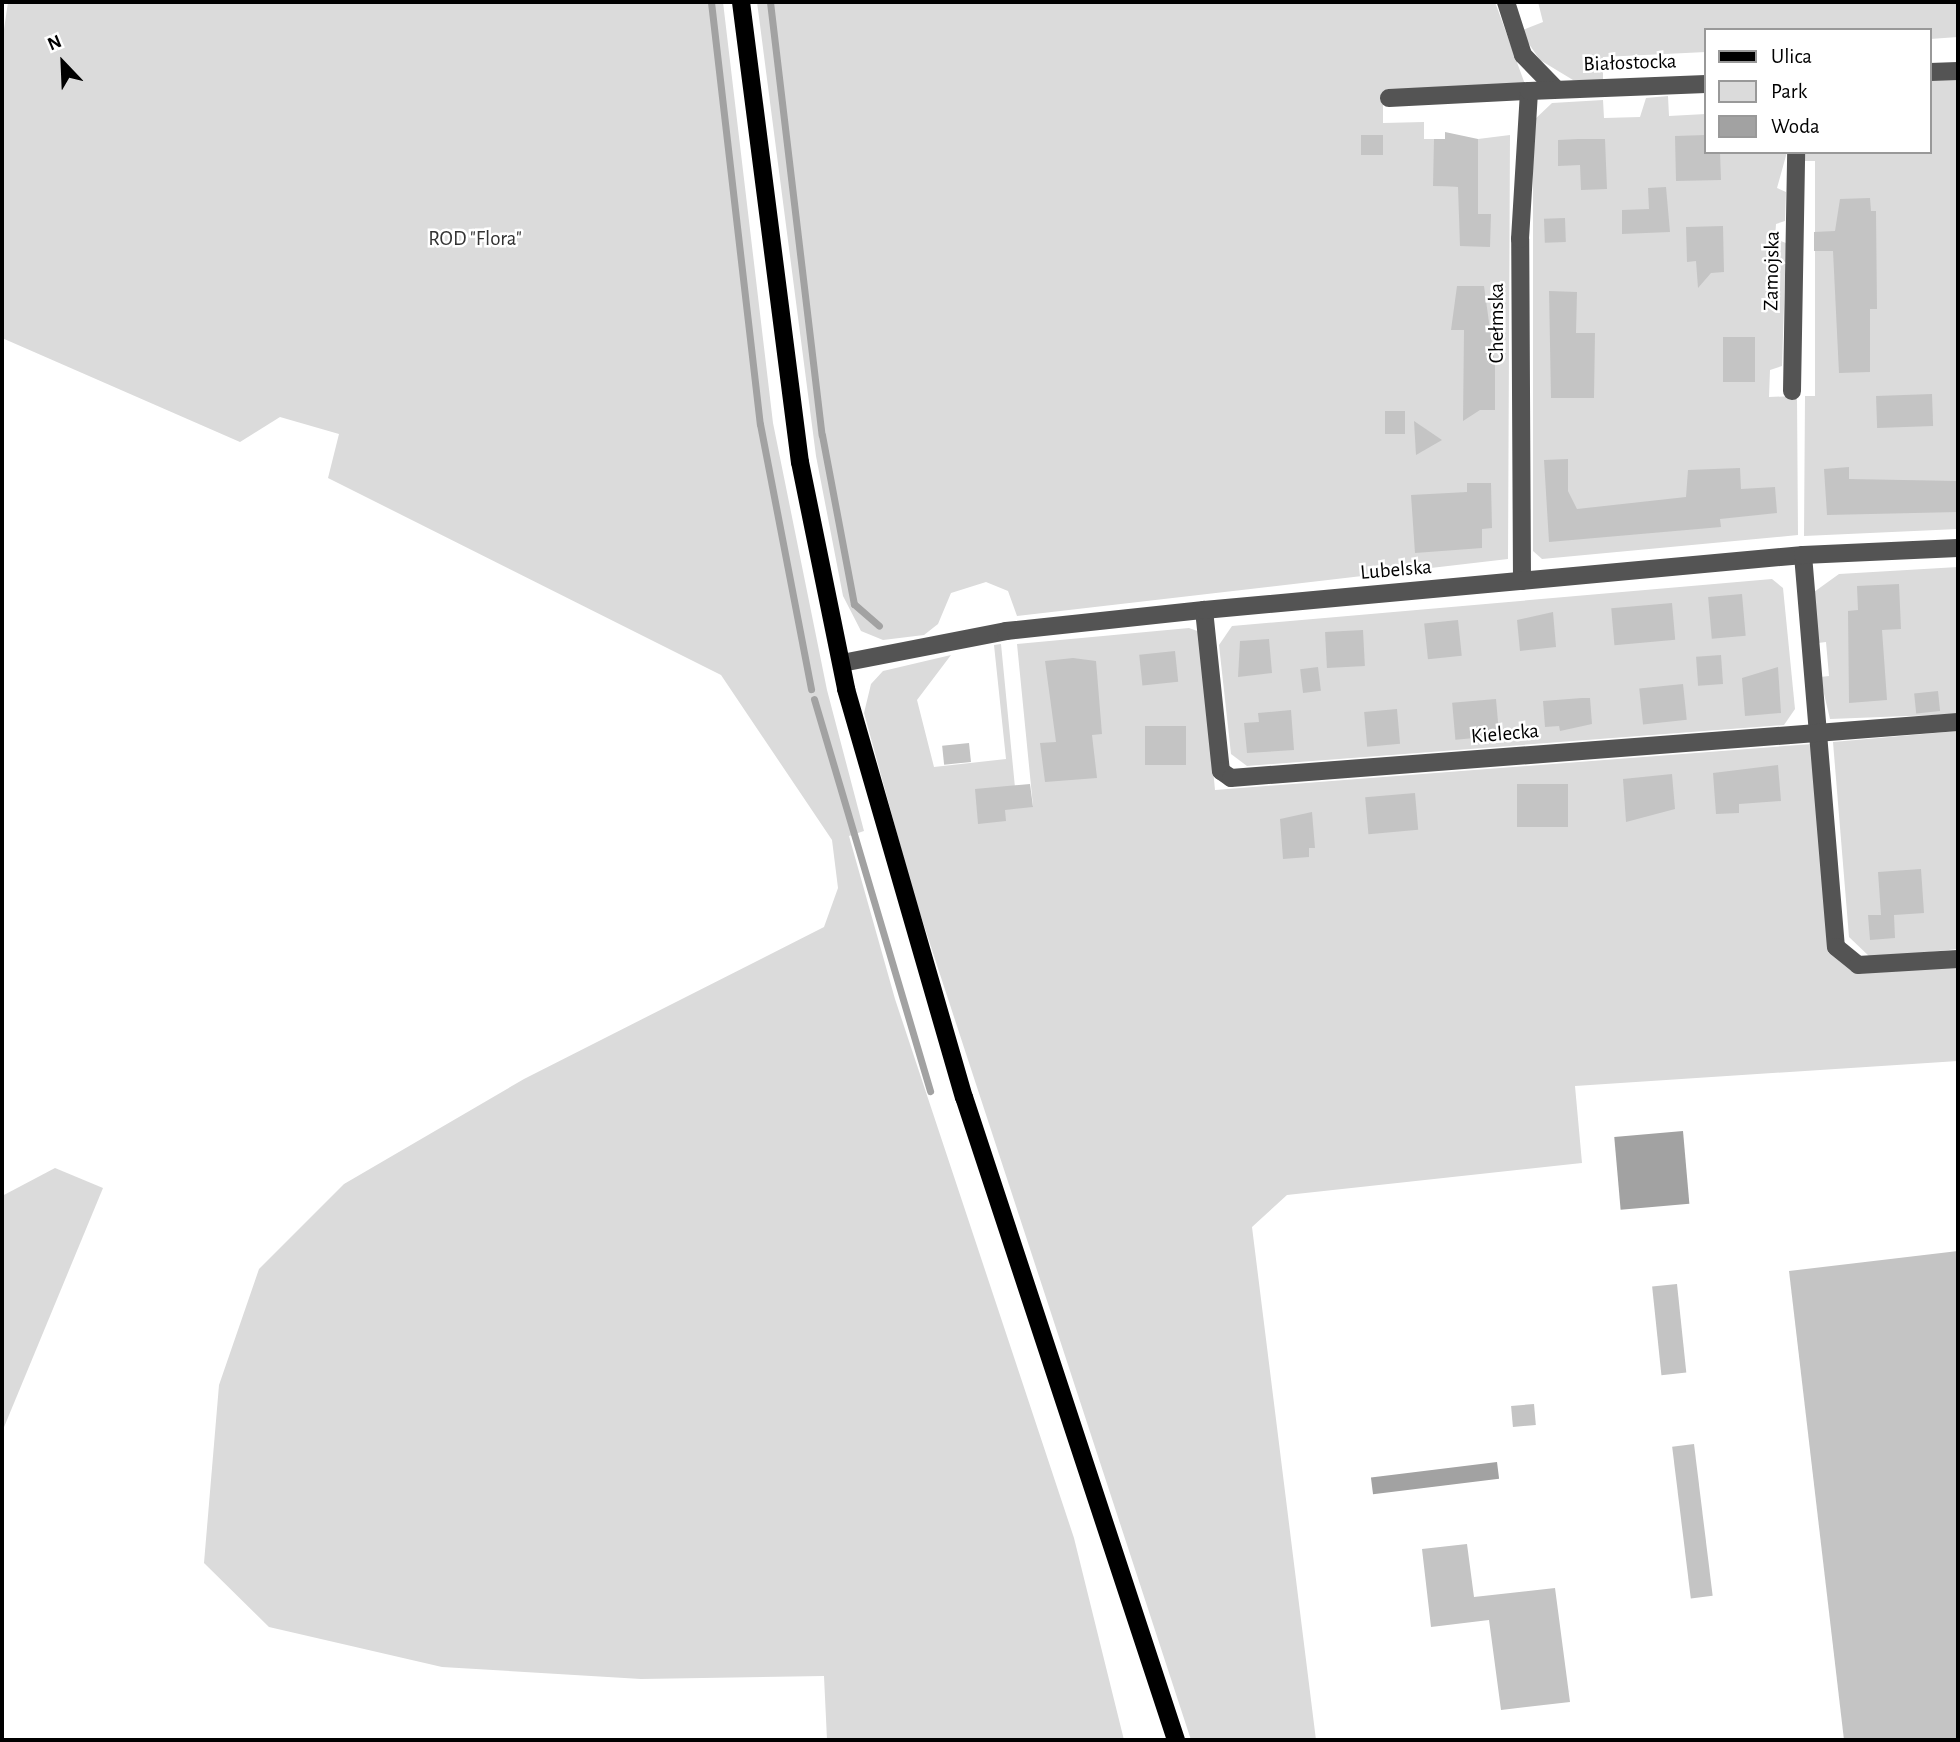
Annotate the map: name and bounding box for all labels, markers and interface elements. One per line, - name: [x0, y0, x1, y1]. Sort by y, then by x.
- north arrow: [28, 28, 98, 98]
- legend: [1704, 28, 1932, 154]
- text: N: [45, 32, 64, 55]
- text: Ulica: [1771, 46, 1812, 67]
- street label: Białostocka: [1583, 49, 1677, 77]
- text: Park: [1771, 81, 1807, 102]
- text: Woda: [1771, 116, 1820, 137]
- park label: ROD "Flora": [428, 226, 522, 252]
- street label: Zamojska: [1759, 231, 1785, 311]
- street label: Chełmska: [1484, 283, 1510, 363]
- street label: Lubelska: [1359, 554, 1433, 586]
- street label: Kielecka: [1470, 718, 1540, 750]

